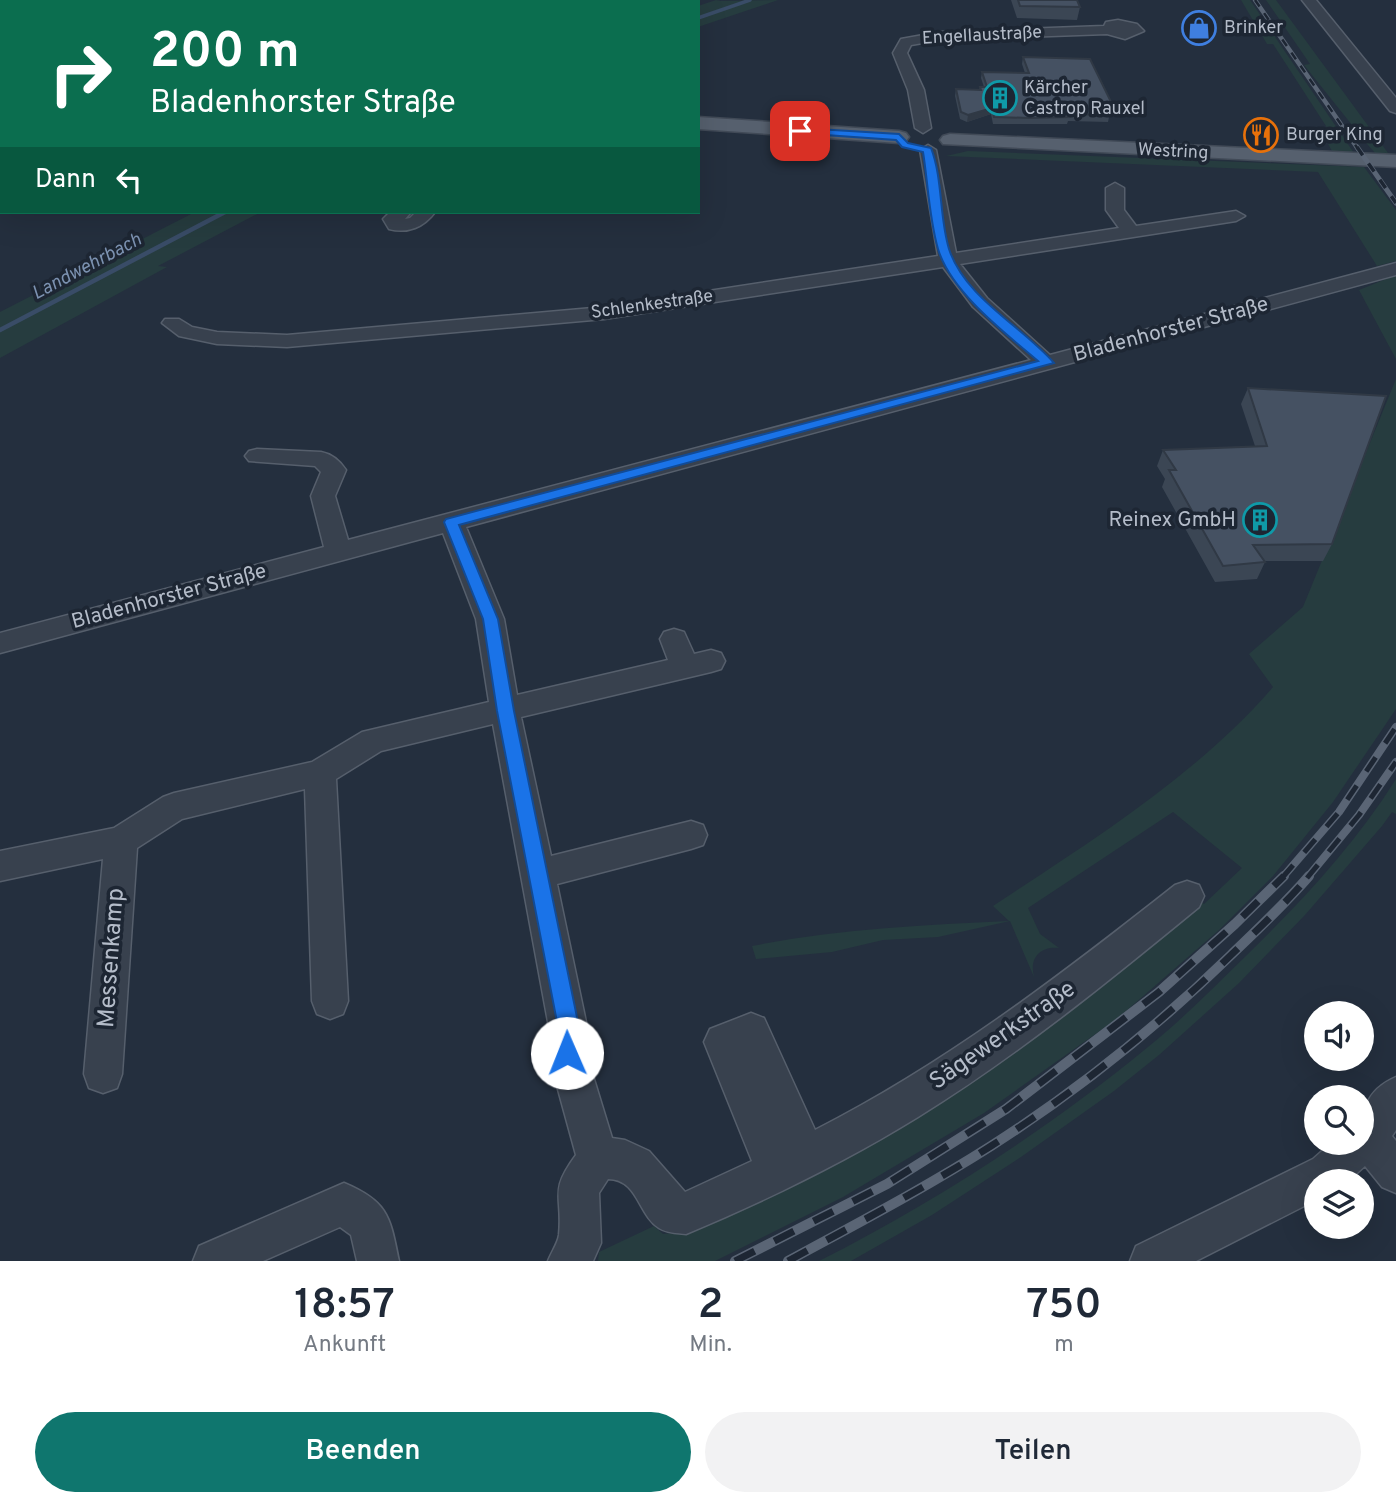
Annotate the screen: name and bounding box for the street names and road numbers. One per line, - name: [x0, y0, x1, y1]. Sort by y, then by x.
- street label: Engellaustraße: [922, 21, 1042, 51]
- street label: Westring: [1137, 139, 1209, 165]
- street label: Schlenkestraße: [590, 285, 714, 325]
- street label: Bladenhorster Straße: [1071, 291, 1271, 369]
- street label: Bladenhorster Straße: [69, 558, 269, 636]
- street label: Messenkamp: [92, 887, 132, 1029]
- street label: Sägewerkstraße: [924, 975, 1082, 1097]

